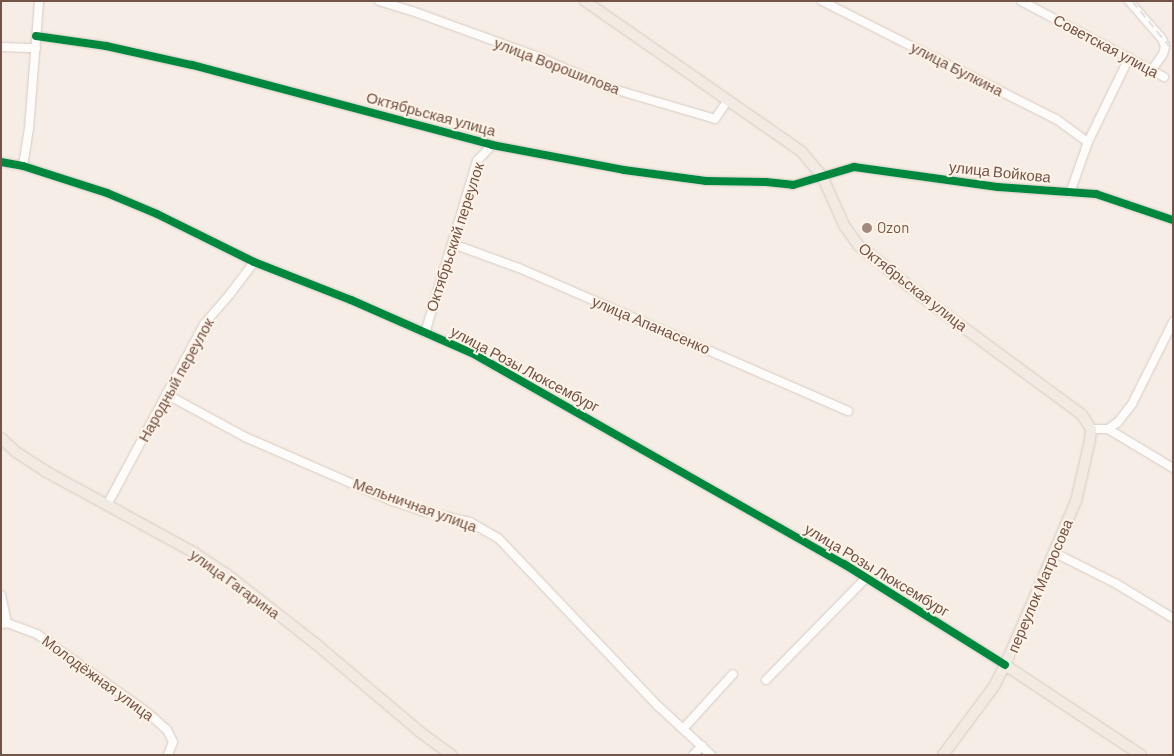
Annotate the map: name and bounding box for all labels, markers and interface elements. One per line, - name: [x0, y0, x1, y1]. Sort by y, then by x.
- street label: Советская улица: [1050, 11, 1162, 81]
- street label: улица Ворошилова: [492, 34, 622, 98]
- street label: улица Булкина: [908, 38, 1006, 100]
- street label: Октябрьская улица: [364, 88, 498, 140]
- street label: улица Войкова: [948, 158, 1052, 186]
- street label: Октябрьский переулок: [422, 160, 488, 314]
- place label: Ozon: [877, 219, 909, 237]
- marker: Ozon: [861, 222, 873, 234]
- street label: Октябрьская улица: [855, 239, 971, 335]
- street label: улица Апанасенко: [589, 292, 713, 358]
- street label: Народный переулок: [135, 315, 217, 445]
- street label: улица Розы Люксембург: [448, 322, 602, 416]
- street label: Мельничная улица: [351, 474, 479, 536]
- street label: переулок Матросова: [1004, 517, 1076, 655]
- street label: улица Розы Люксембург: [801, 520, 953, 620]
- street label: улица Гагарина: [187, 545, 283, 623]
- street label: Молодёжная улица: [39, 631, 157, 725]

